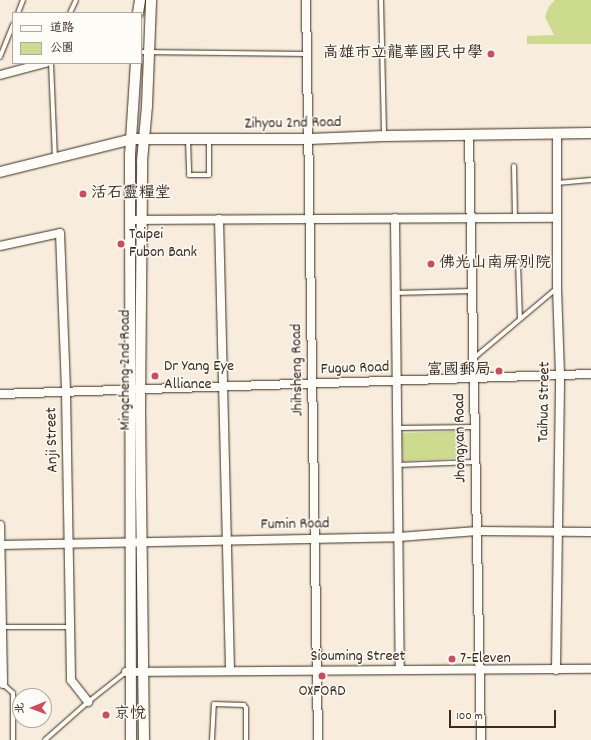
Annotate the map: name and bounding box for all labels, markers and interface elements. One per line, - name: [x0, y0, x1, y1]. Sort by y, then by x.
- legend: [12, 12, 142, 64]
- text: 道路: [50, 20, 74, 37]
- text: 公園: [50, 40, 74, 57]
- place label: 高雄市立龍華國民中學: [323, 44, 483, 64]
- marker: 高雄市立龍華國民中學: [486, 49, 496, 59]
- street label: Zihyou 2nd Road: [244, 114, 342, 134]
- place label: 活石靈糧堂: [91, 184, 171, 204]
- marker: 活石靈糧堂: [78, 189, 88, 199]
- place label: Taipei Fubon Bank: [129, 225, 197, 263]
- marker: Taipei Fubon Bank: [116, 239, 126, 249]
- place label: 佛光山南屏別院: [439, 254, 551, 274]
- marker: 佛光山南屏別院: [426, 259, 436, 269]
- street label: Mingcheng 2nd Road: [116, 309, 136, 431]
- street label: Jhihsheng Road: [288, 324, 308, 416]
- place label: Dr Yang Eye Alliance: [164, 357, 234, 395]
- street label: Fuguo Road: [320, 358, 390, 380]
- place label: 富國郵局: [427, 361, 491, 381]
- street label: Taihua Street: [535, 361, 555, 443]
- marker: 富國郵局: [494, 366, 504, 376]
- marker: Dr Yang Eye Alliance: [149, 370, 161, 382]
- street label: Jhongyan Road: [451, 393, 471, 483]
- street label: Anji Street: [43, 407, 63, 473]
- street label: Fumin Road: [260, 515, 330, 535]
- street label: Siouming Street: [311, 647, 405, 667]
- place label: 7-Eleven: [460, 649, 511, 669]
- marker: 7-Eleven: [447, 654, 457, 664]
- marker: OXFORD: [317, 671, 327, 681]
- place label: OXFORD: [298, 682, 346, 702]
- north arrow: [12, 688, 52, 728]
- scale bar: [451, 702, 558, 728]
- text: 北: [13, 703, 29, 714]
- place label: 京悅: [114, 705, 146, 725]
- text: 100 m: [456, 708, 483, 725]
- marker: 京悅: [101, 710, 111, 720]

